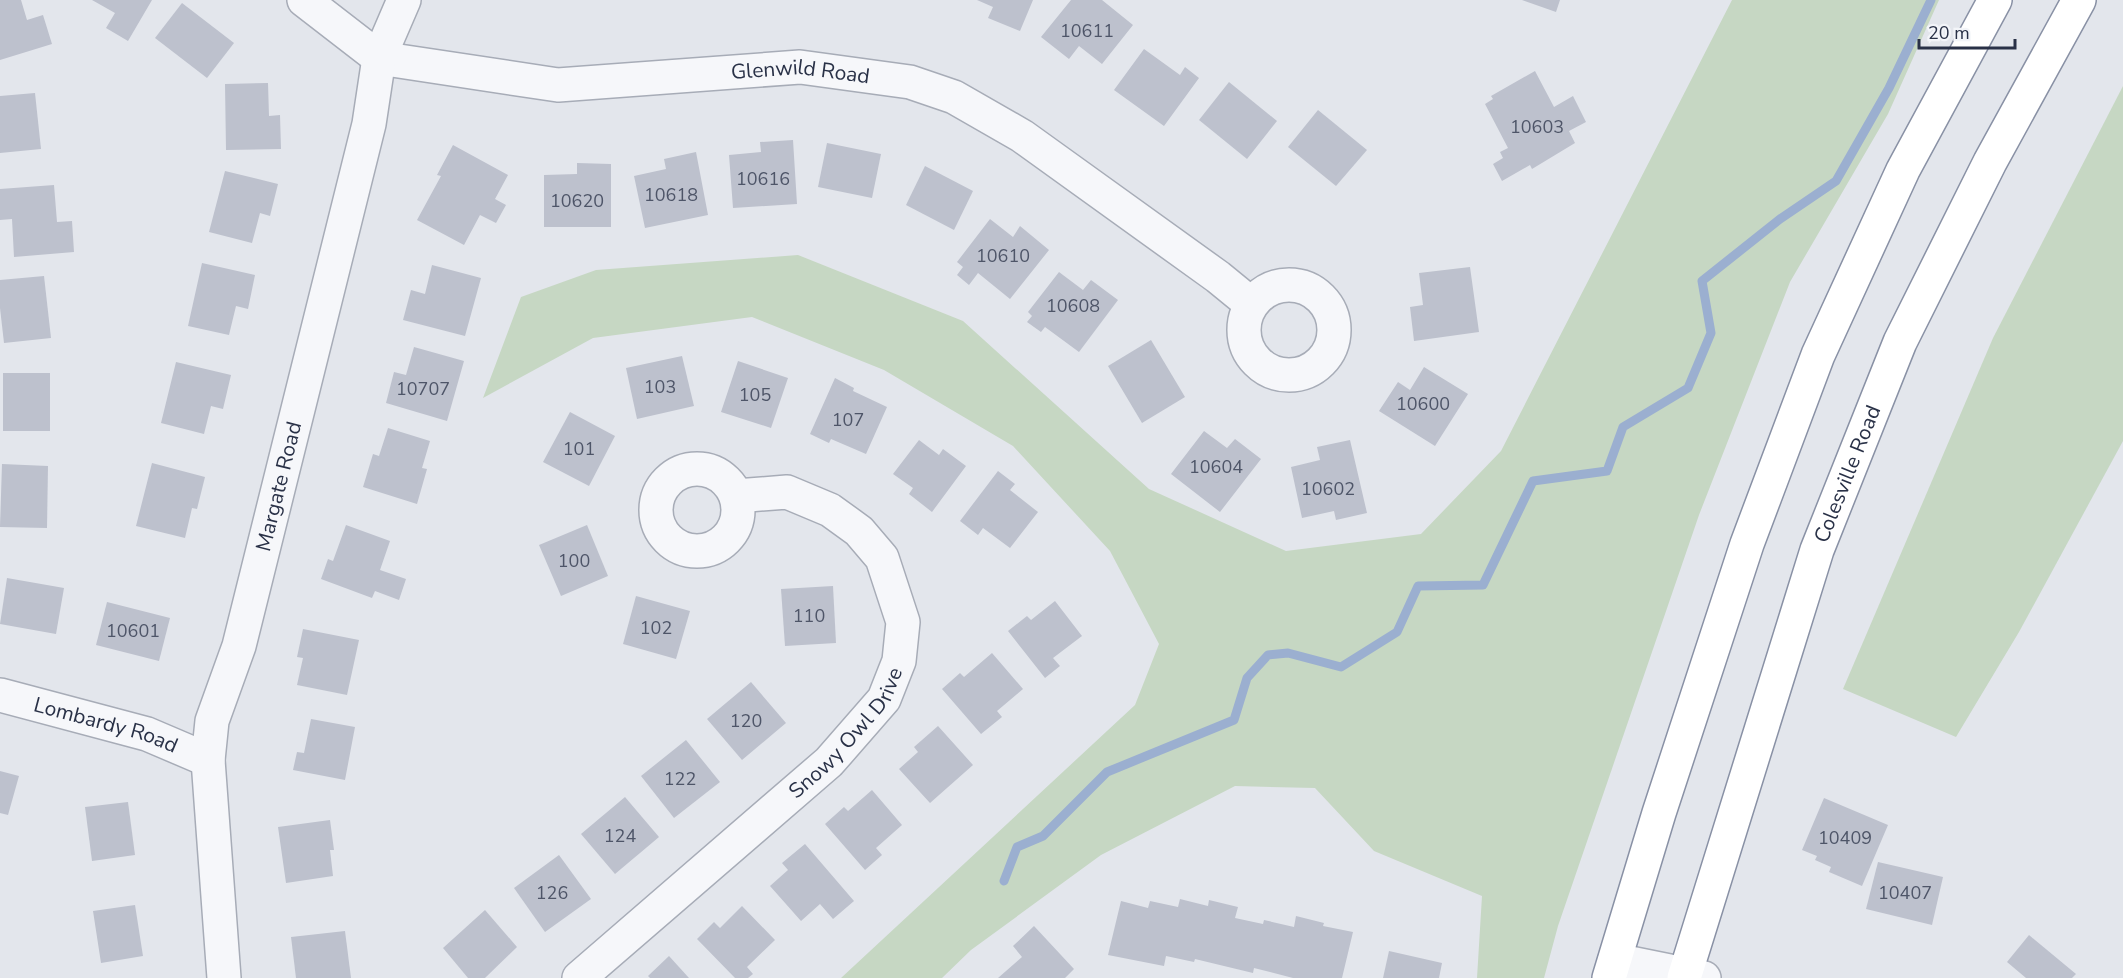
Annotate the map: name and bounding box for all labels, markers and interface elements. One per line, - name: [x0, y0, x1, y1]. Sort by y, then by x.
- scale bar: [1919, 12, 2015, 50]
- house number: 10611: [1060, 19, 1114, 43]
- text: 20 m: [1928, 21, 1970, 45]
- street label: Glenwild Road: [730, 53, 872, 90]
- house number: 10603: [1510, 115, 1564, 139]
- house number: 10616: [736, 167, 790, 191]
- house number: 10618: [644, 183, 698, 207]
- house number: 10620: [550, 189, 604, 213]
- house number: 10610: [976, 244, 1030, 268]
- house number: 10608: [1046, 294, 1100, 318]
- house number: 103: [644, 375, 676, 399]
- house number: 10707: [396, 377, 450, 401]
- house number: 105: [739, 383, 771, 407]
- house number: 10600: [1396, 392, 1450, 416]
- street label: Colesville Road: [1807, 401, 1887, 547]
- house number: 107: [832, 408, 864, 432]
- street label: Margate Road: [249, 419, 308, 554]
- house number: 101: [563, 437, 595, 461]
- house number: 10604: [1189, 455, 1243, 479]
- house number: 10602: [1301, 477, 1355, 501]
- house number: 100: [558, 549, 590, 573]
- house number: 110: [793, 604, 825, 628]
- house number: 102: [640, 616, 672, 640]
- house number: 10601: [106, 619, 160, 643]
- street label: Snowy Owl Drive: [783, 663, 909, 805]
- street label: Lombardy Road: [31, 691, 182, 760]
- house number: 120: [730, 709, 762, 733]
- house number: 122: [664, 767, 696, 791]
- house number: 124: [604, 824, 636, 848]
- house number: 10409: [1818, 826, 1872, 850]
- house number: 126: [536, 881, 568, 905]
- house number: 10407: [1878, 881, 1932, 905]

